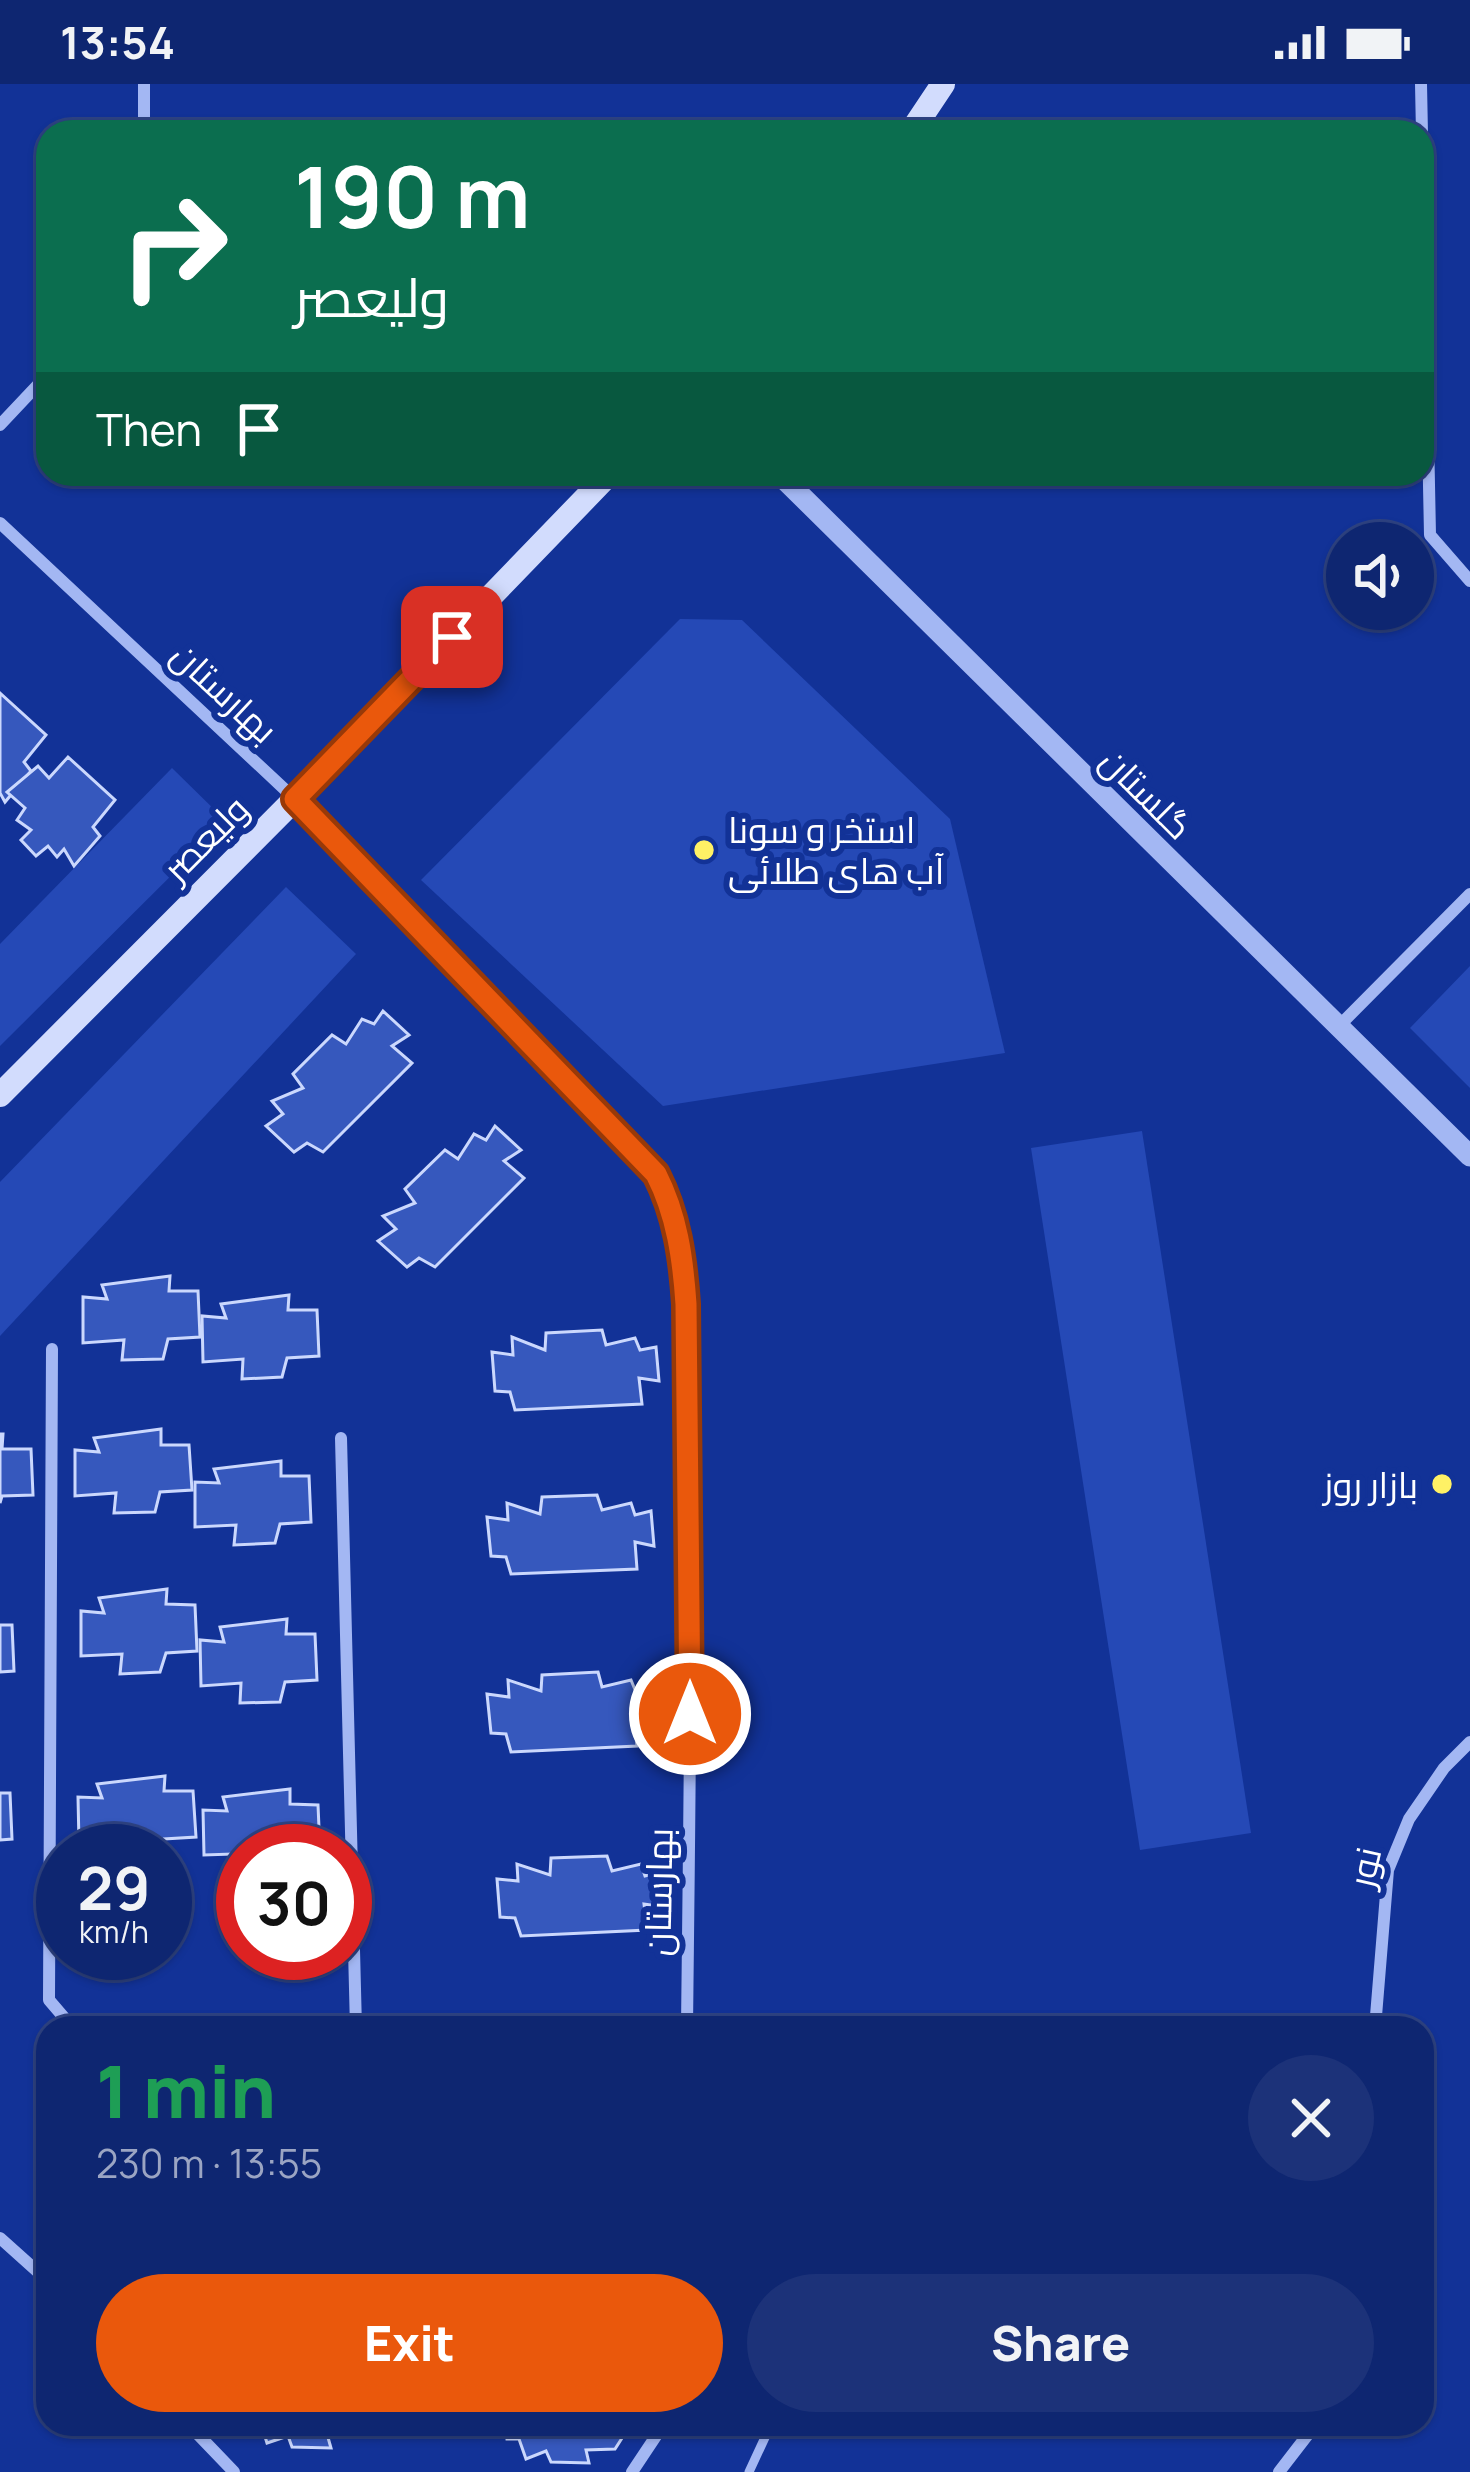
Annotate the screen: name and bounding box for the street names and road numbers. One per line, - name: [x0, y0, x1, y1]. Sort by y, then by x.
- street label: بهارستان: [161, 630, 289, 754]
- street label: گلستان: [1090, 736, 1204, 850]
- street label: ولیعصر: [150, 784, 259, 893]
- street label: بهارستان: [632, 1827, 684, 1957]
- street label: نور: [1335, 1842, 1392, 1894]

